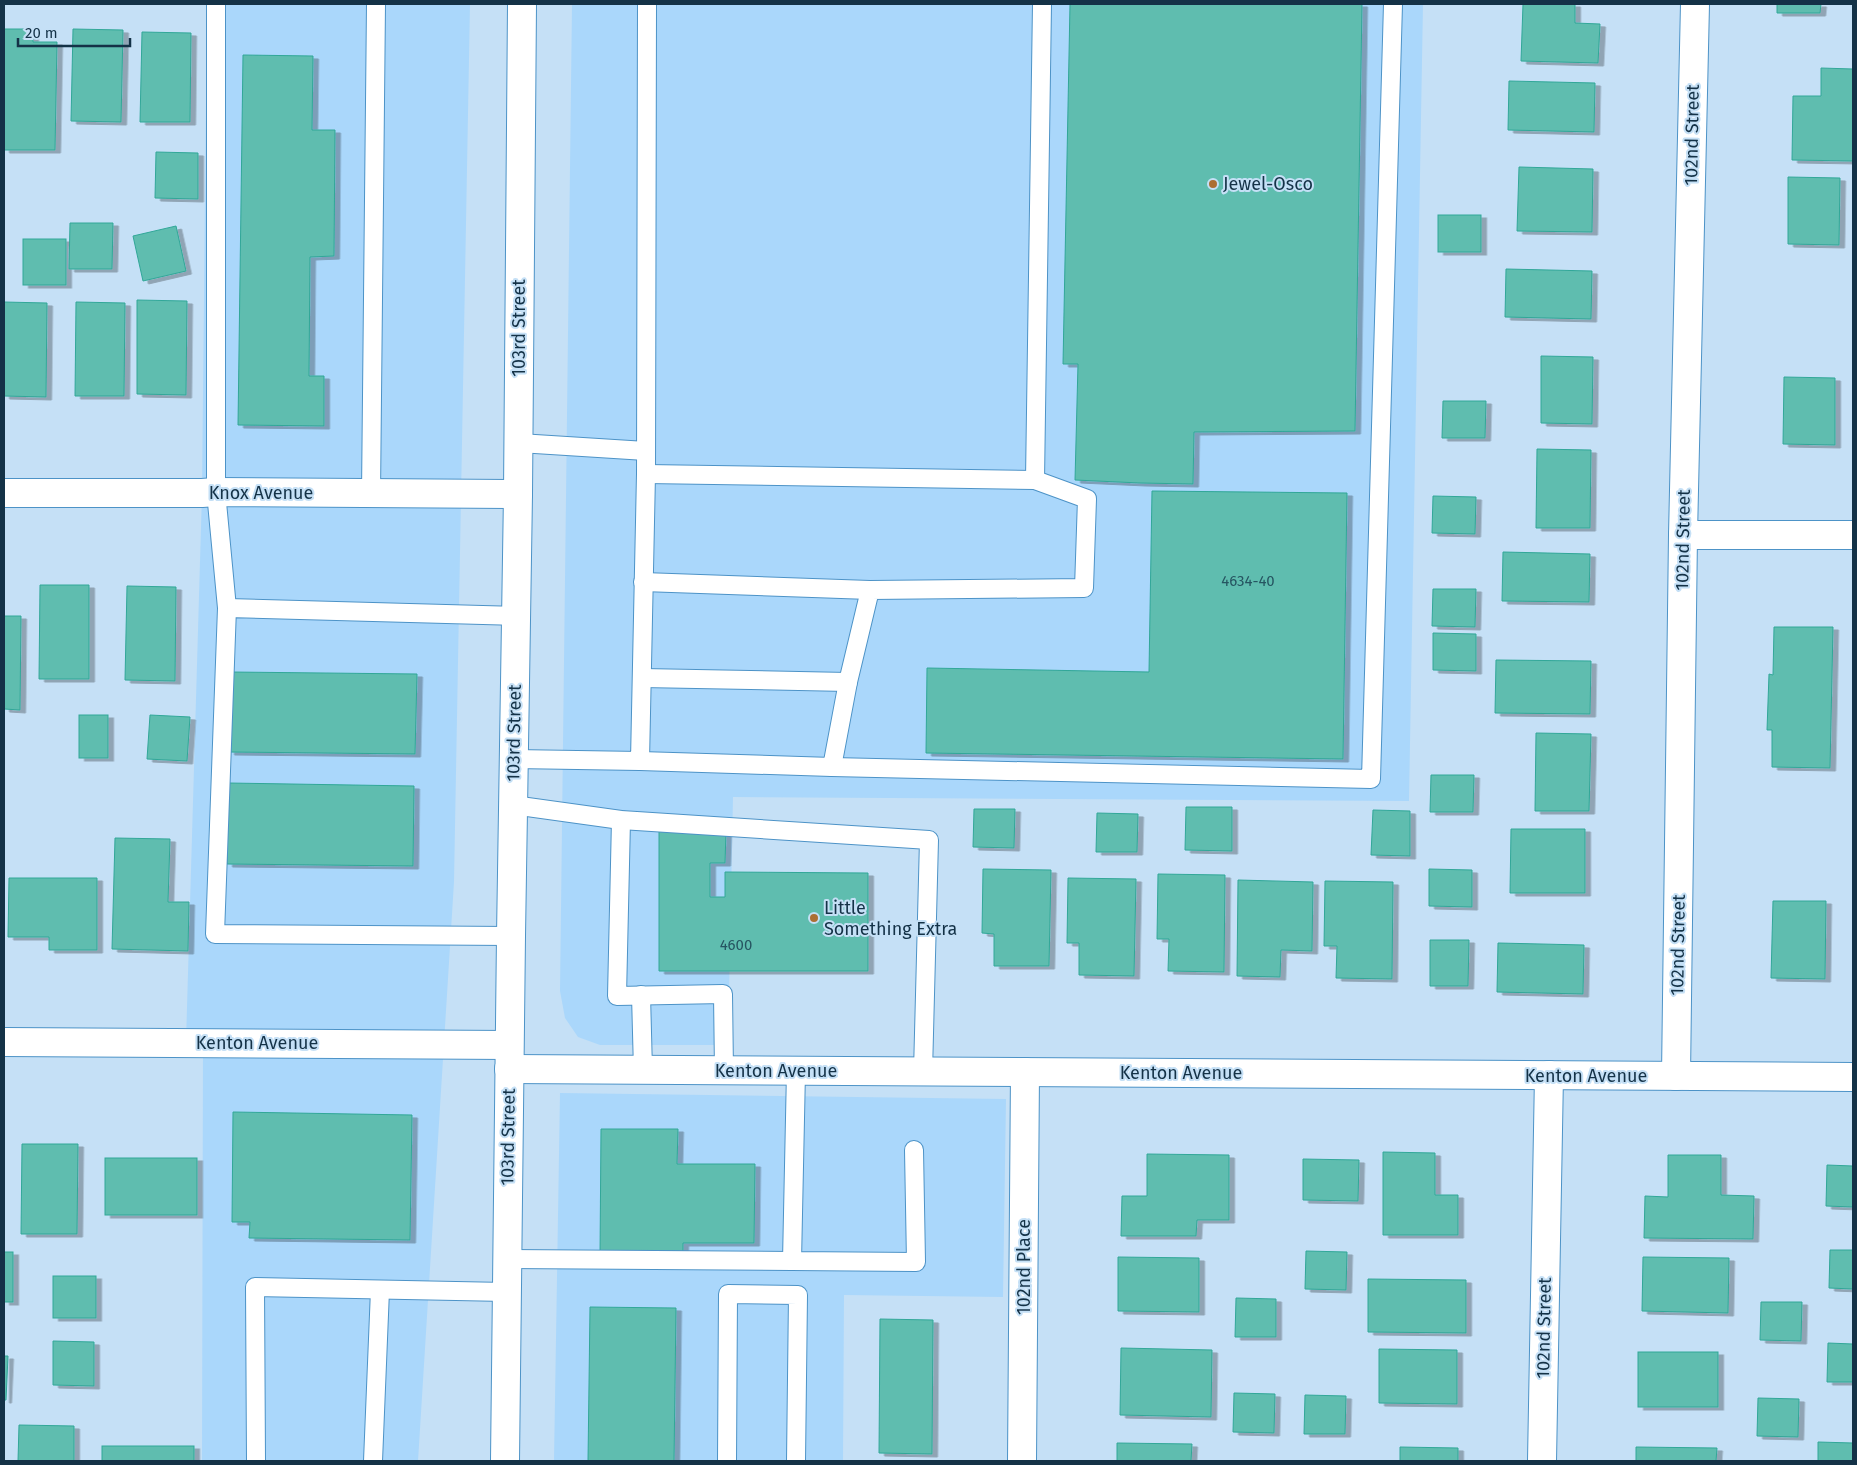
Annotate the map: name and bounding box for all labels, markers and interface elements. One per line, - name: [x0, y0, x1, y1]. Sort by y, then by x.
- scale bar: [18, 15, 130, 47]
- text: 20 m: [25, 24, 58, 42]
- street label: 102nd Street: [1680, 84, 1704, 186]
- place label: Jewel-Osco: [1223, 173, 1313, 195]
- marker: Jewel-Osco: [1207, 178, 1219, 190]
- street label: 103rd Street: [508, 279, 530, 377]
- street label: Knox Avenue: [209, 482, 313, 504]
- street label: 102nd Street: [1671, 489, 1695, 591]
- house number: 4634-40: [1221, 572, 1275, 590]
- street label: 103rd Street: [502, 684, 526, 782]
- street label: 102nd Street: [1666, 894, 1690, 996]
- place label: Little Something Extra: [824, 897, 957, 940]
- marker: Little Something Extra: [808, 912, 820, 924]
- house number: 4600: [720, 936, 752, 954]
- street label: Kenton Avenue: [196, 1032, 318, 1054]
- street label: Kenton Avenue: [715, 1060, 837, 1082]
- street label: Kenton Avenue: [1120, 1062, 1242, 1084]
- street label: Kenton Avenue: [1525, 1065, 1647, 1087]
- street label: 103rd Street: [496, 1088, 520, 1186]
- street label: 102nd Place: [1013, 1219, 1035, 1315]
- street label: 102nd Street: [1532, 1277, 1556, 1379]

